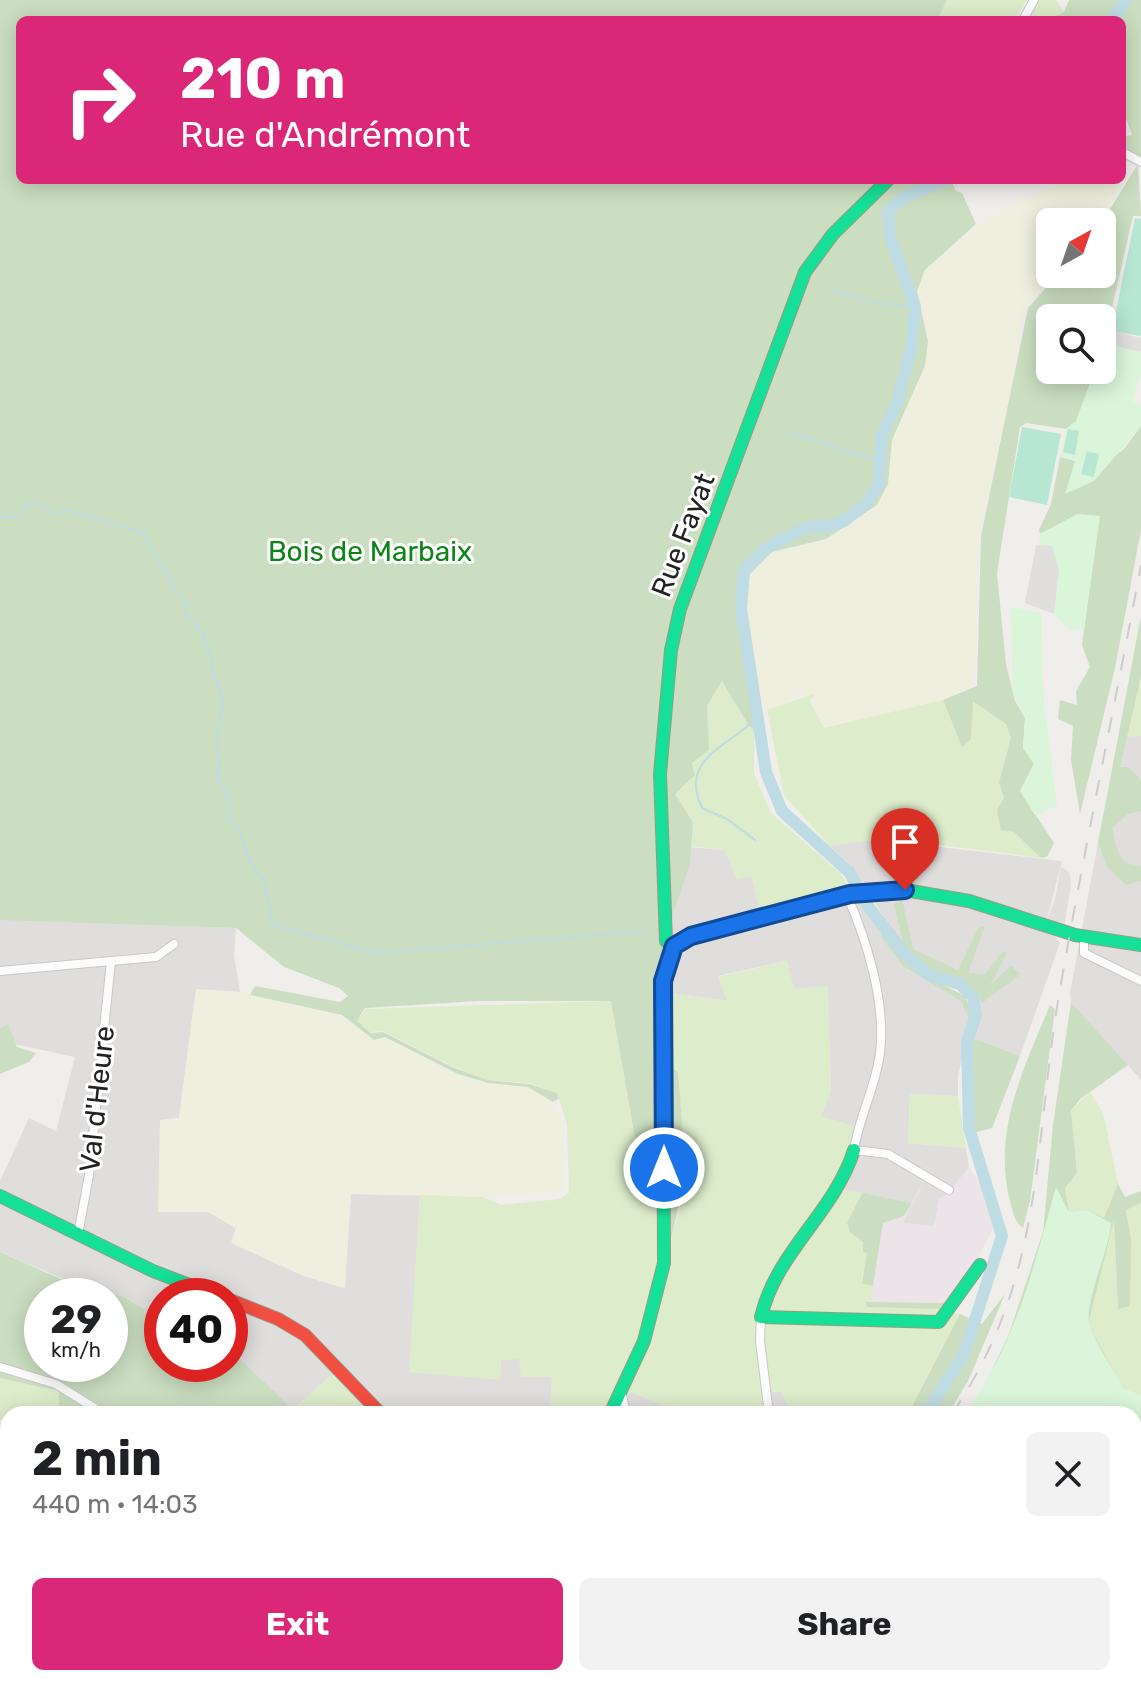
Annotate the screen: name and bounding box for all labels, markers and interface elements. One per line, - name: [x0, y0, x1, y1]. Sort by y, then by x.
- text: 210 m: [180, 46, 346, 112]
- icon: right: [48, 48, 152, 152]
- text: Rue d'Andrémont: [180, 113, 470, 156]
- north arrow: [1036, 208, 1116, 288]
- map controls: [1036, 208, 1116, 384]
- button: search: [1036, 304, 1116, 384]
- street label: Rue Fayat: [644, 469, 722, 601]
- park label: Bois de Marbaix: [268, 535, 472, 568]
- pin: [871, 808, 939, 890]
- icon: arrive: [883, 820, 927, 864]
- street label: Val d'Heure: [73, 1024, 121, 1174]
- position arrow: [622, 1126, 706, 1210]
- speed limit sign: 40: [144, 1278, 248, 1382]
- text: 29: [50, 1296, 102, 1343]
- text: km/h: [51, 1338, 101, 1362]
- text: 2 min: [32, 1430, 162, 1487]
- button: close: [1026, 1432, 1110, 1516]
- text: 440 m · 14:03: [32, 1489, 198, 1520]
- button: Exit: [32, 1578, 563, 1670]
- button: Share: [579, 1578, 1110, 1670]

